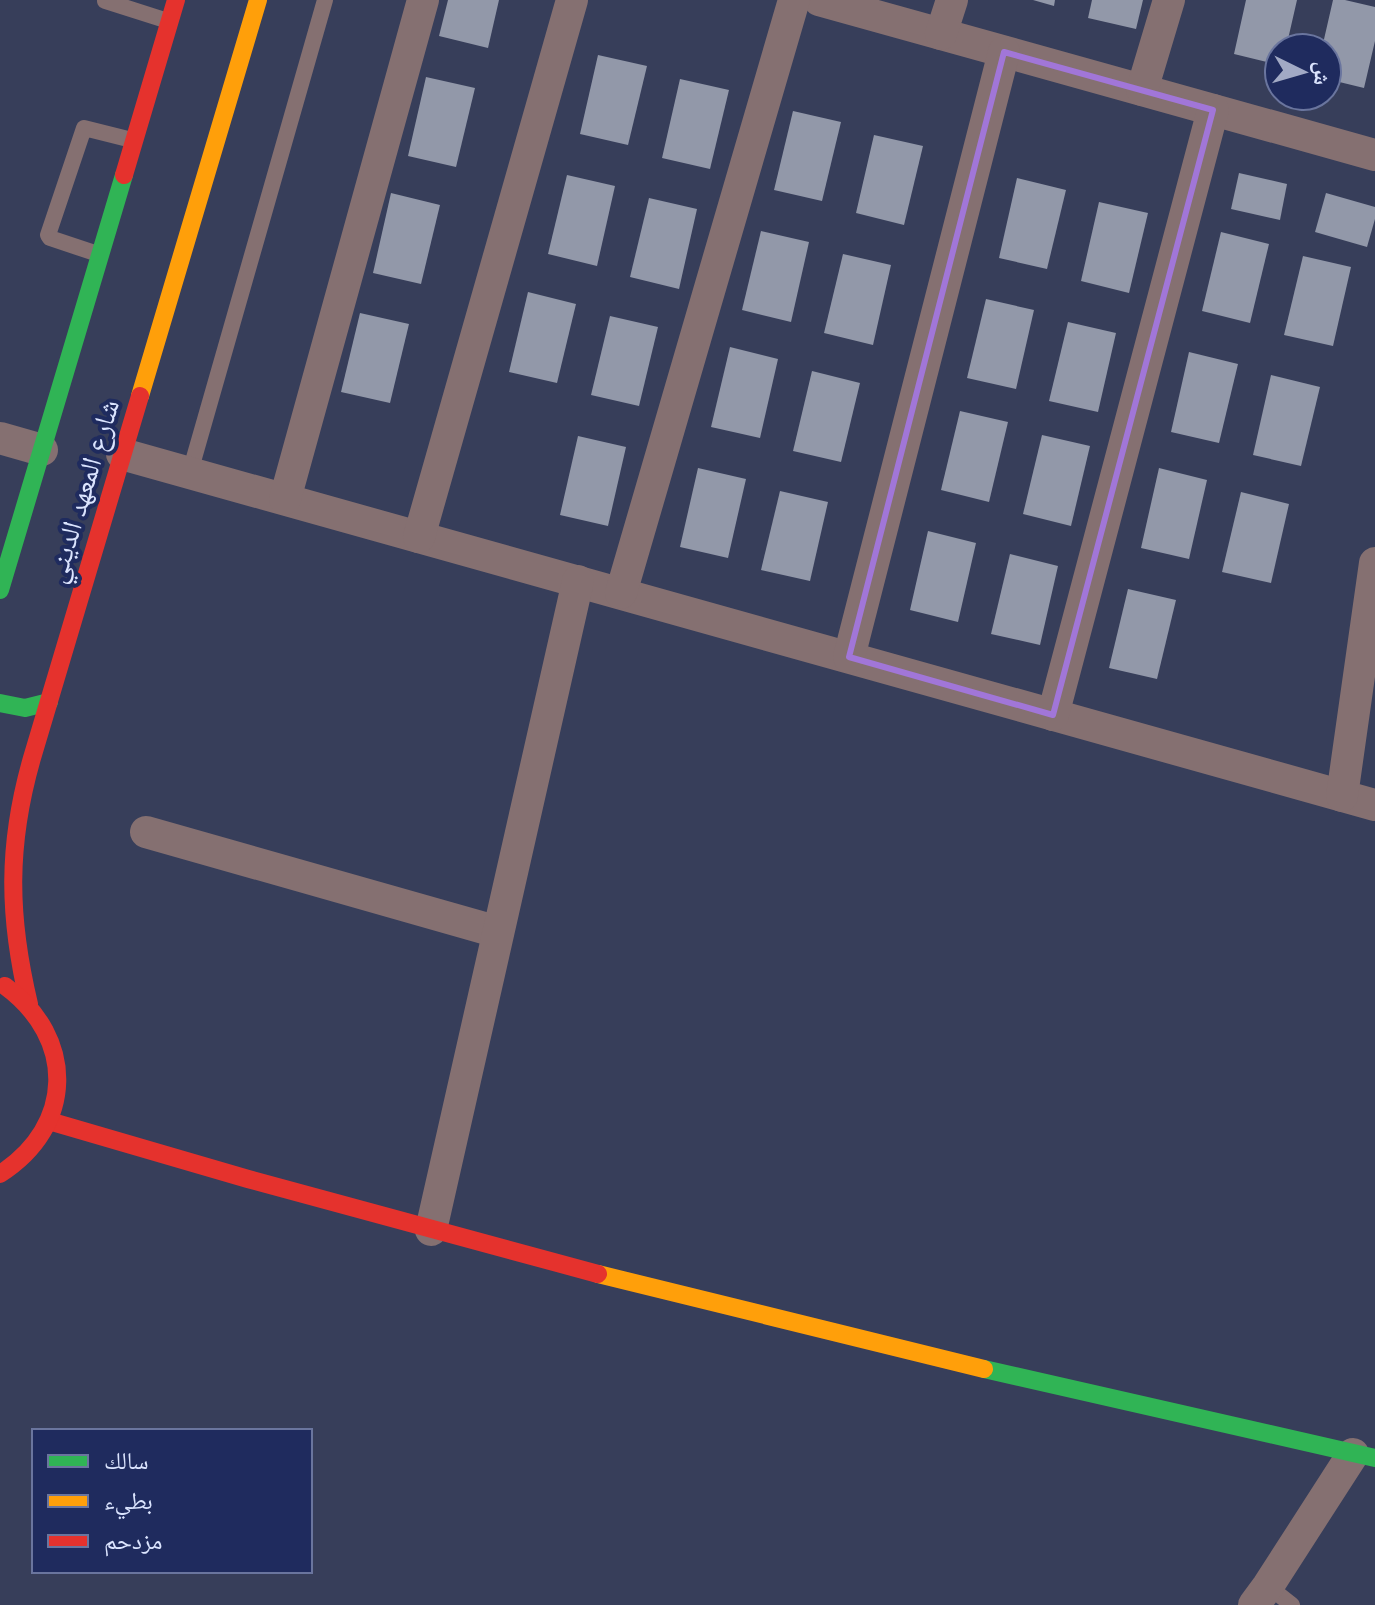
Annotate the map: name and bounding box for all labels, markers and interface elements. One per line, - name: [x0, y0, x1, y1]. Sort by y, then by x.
- north arrow: [1263, 32, 1343, 112]
- text: ش: [1308, 61, 1338, 87]
- street label: شارع المعهد الديني: [37, 395, 132, 589]
- legend: [32, 1429, 312, 1573]
- text: سالك: [104, 1445, 149, 1475]
- text: بطيء: [104, 1485, 153, 1520]
- text: مزدحم: [104, 1525, 163, 1557]

